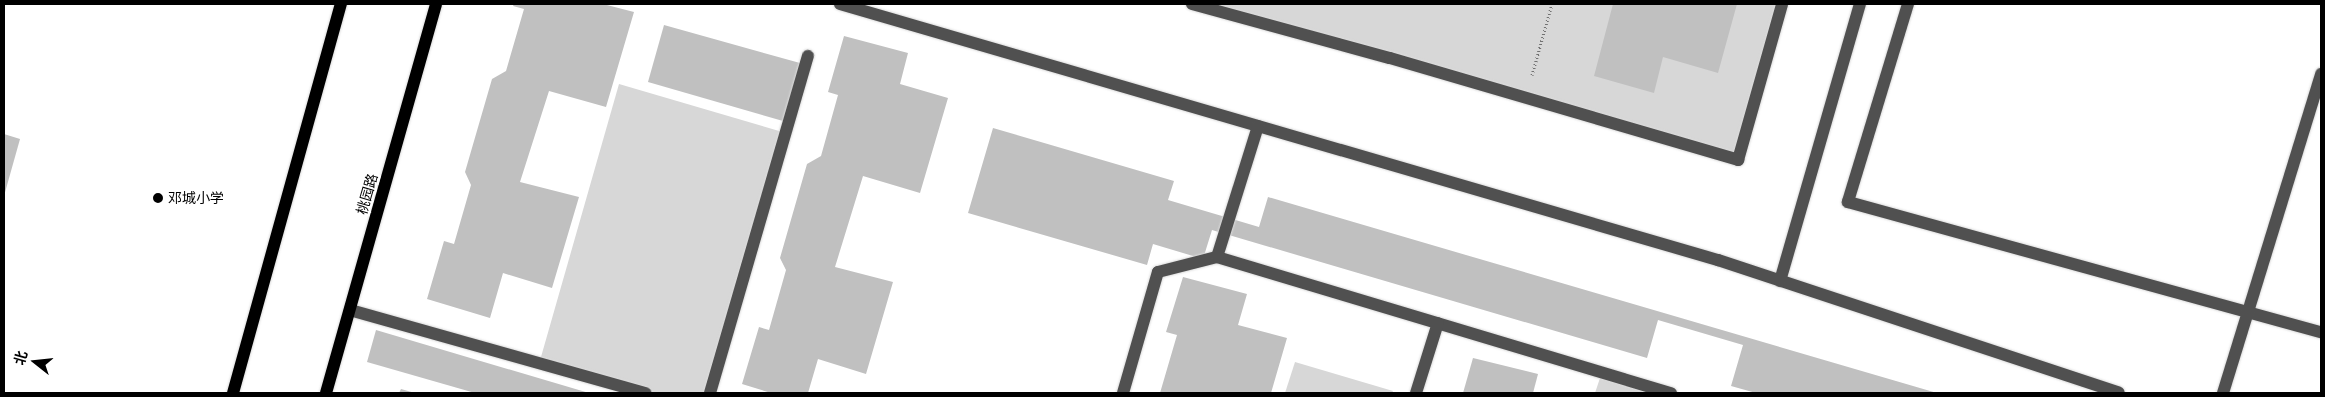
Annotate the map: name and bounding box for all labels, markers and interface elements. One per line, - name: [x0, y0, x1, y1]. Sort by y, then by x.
- street label: 桃园路: [353, 171, 381, 217]
- place label: 邓城小学: [168, 190, 224, 206]
- marker: 邓城小学: [152, 192, 164, 204]
- north arrow: [10, 337, 60, 387]
- text: 北: [10, 349, 30, 367]

